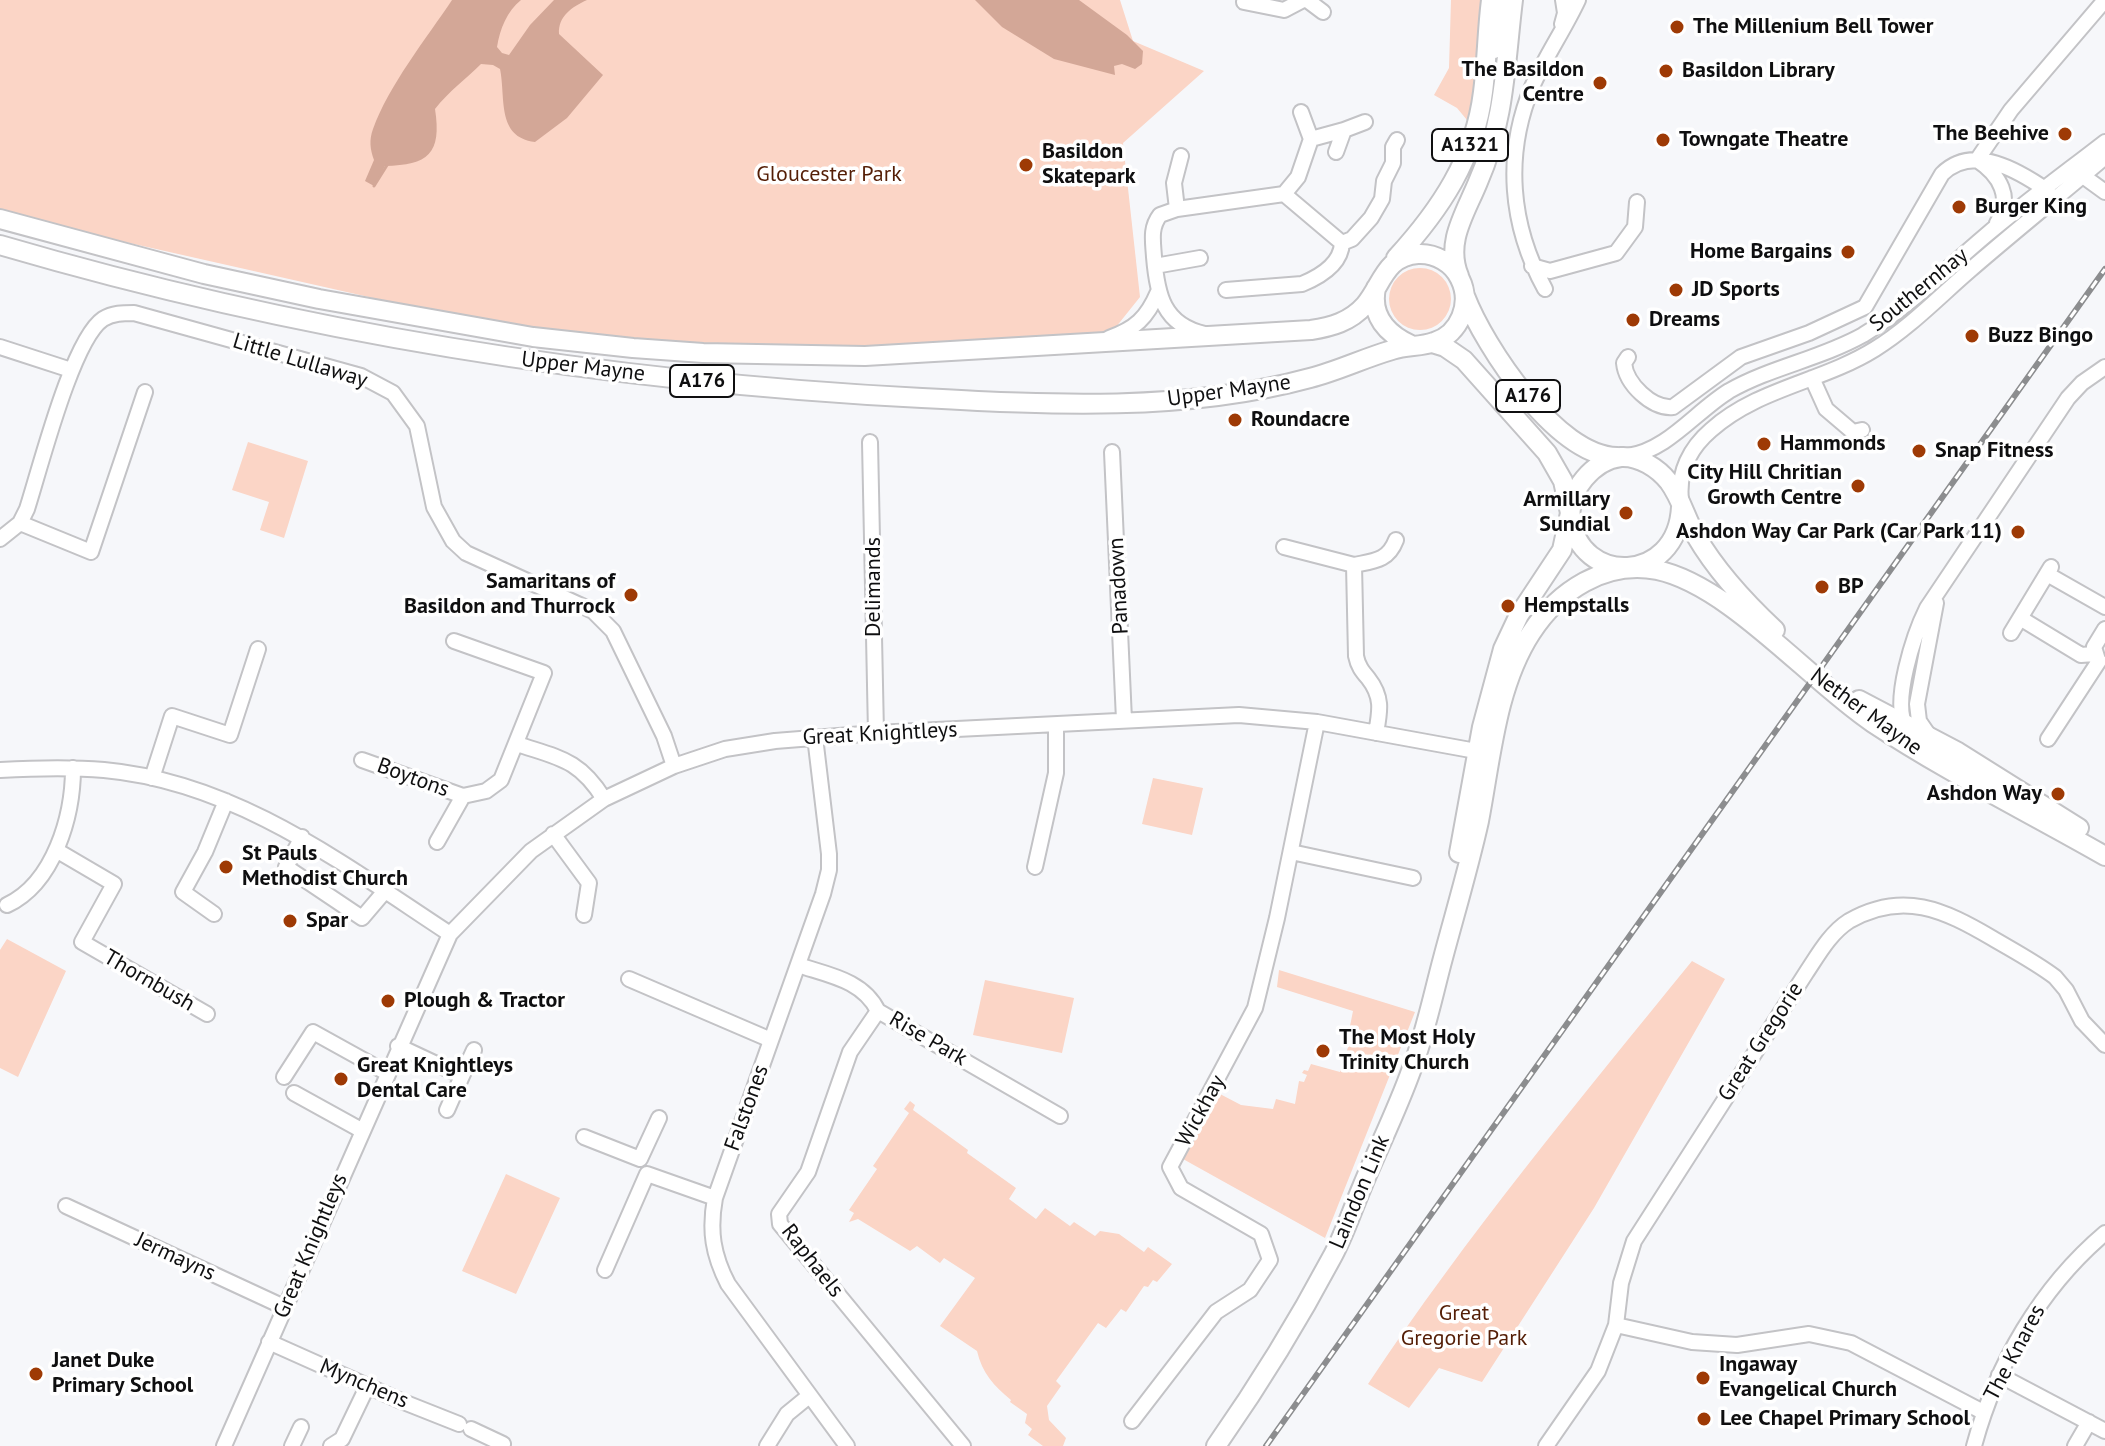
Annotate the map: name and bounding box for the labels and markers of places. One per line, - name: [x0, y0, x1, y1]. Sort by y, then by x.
- place label: The Millenium Bell Tower: [1693, 14, 1933, 40]
- marker: The Millenium Bell Tower: [1668, 18, 1686, 36]
- place label: The Basildon Centre: [1462, 57, 1584, 108]
- place label: Basildon Library: [1682, 58, 1835, 84]
- marker: Basildon Library: [1657, 62, 1675, 80]
- marker: The Basildon Centre: [1591, 74, 1609, 92]
- place label: The Beehive: [1933, 121, 2049, 147]
- marker: The Beehive: [2056, 125, 2074, 143]
- place label: Towngate Theatre: [1679, 127, 1848, 153]
- marker: Towngate Theatre: [1654, 131, 1672, 149]
- place label: Basildon Skatepark: [1042, 139, 1135, 190]
- marker: Basildon Skatepark: [1017, 156, 1035, 174]
- place label: Burger King: [1975, 194, 2087, 220]
- marker: Burger King: [1950, 198, 1968, 216]
- place label: Home Bargains: [1690, 239, 1832, 265]
- marker: Home Bargains: [1839, 243, 1857, 261]
- place label: JD Sports: [1692, 277, 1780, 303]
- marker: JD Sports: [1667, 281, 1685, 299]
- place label: Dreams: [1649, 307, 1720, 333]
- marker: Dreams: [1624, 311, 1642, 329]
- place label: Buzz Bingo: [1988, 323, 2093, 349]
- marker: Buzz Bingo: [1963, 327, 1981, 345]
- place label: Roundacre: [1251, 407, 1350, 433]
- marker: Roundacre: [1226, 411, 1244, 429]
- place label: Hammonds: [1780, 431, 1886, 457]
- marker: Hammonds: [1755, 435, 1773, 453]
- place label: Snap Fitness: [1935, 438, 2054, 464]
- marker: Snap Fitness: [1910, 442, 1928, 460]
- place label: City Hill Chritian Growth Centre: [1687, 460, 1842, 512]
- marker: City Hill Chritian Growth Centre: [1849, 477, 1867, 495]
- place label: Armillary Sundial: [1523, 487, 1610, 538]
- marker: Armillary Sundial: [1617, 504, 1635, 522]
- place label: Ashdon Way Car Park (Car Park 11): [1676, 519, 2002, 545]
- marker: Ashdon Way Car Park (Car Park 11): [2009, 523, 2027, 541]
- place label: Samaritans of Basildon and Thurrock: [404, 569, 615, 620]
- place label: BP: [1838, 574, 1864, 600]
- marker: BP: [1813, 578, 1831, 596]
- marker: Samaritans of Basildon and Thurrock: [622, 586, 640, 604]
- place label: Hempstalls: [1524, 593, 1629, 619]
- marker: Hempstalls: [1499, 597, 1517, 615]
- place label: Ashdon Way: [1927, 781, 2042, 807]
- marker: Ashdon Way: [2049, 785, 2067, 803]
- place label: St Pauls Methodist Church: [242, 841, 408, 892]
- marker: St Pauls Methodist Church: [217, 858, 235, 876]
- place label: Spar: [306, 908, 348, 934]
- marker: Spar: [281, 912, 299, 930]
- place label: Plough & Tractor: [404, 988, 565, 1014]
- marker: Plough & Tractor: [379, 992, 397, 1010]
- place label: The Most Holy Trinity Church: [1339, 1025, 1475, 1076]
- marker: The Most Holy Trinity Church: [1314, 1042, 1332, 1060]
- place label: Great Knightleys Dental Care: [357, 1053, 513, 1104]
- marker: Great Knightleys Dental Care: [332, 1070, 350, 1088]
- place label: Janet Duke Primary School: [52, 1348, 193, 1400]
- place label: Ingaway Evangelical Church: [1719, 1352, 1897, 1404]
- marker: Janet Duke Primary School: [27, 1365, 45, 1383]
- marker: Ingaway Evangelical Church: [1694, 1369, 1712, 1387]
- place label: Lee Chapel Primary School: [1720, 1406, 1970, 1432]
- marker: Lee Chapel Primary School: [1695, 1410, 1713, 1428]

